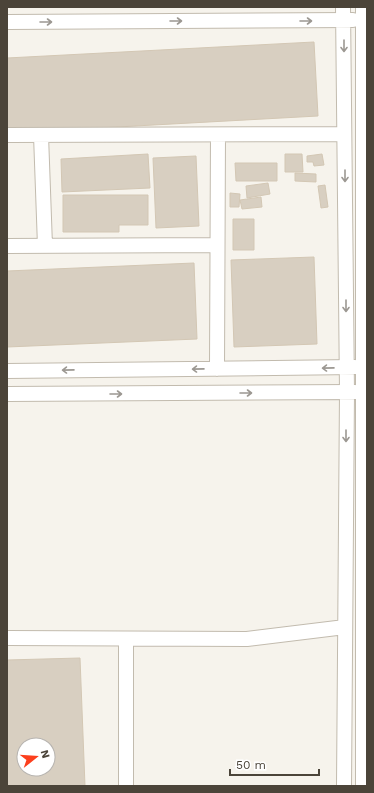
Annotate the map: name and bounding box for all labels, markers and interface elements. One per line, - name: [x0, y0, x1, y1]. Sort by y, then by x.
- one-way arrow: [169, 17, 182, 25]
- one-way arrow: [299, 17, 312, 25]
- one-way arrow: [39, 18, 52, 26]
- one-way arrow: [340, 39, 348, 52]
- one-way arrow: [341, 169, 349, 182]
- one-way arrow: [342, 299, 349, 312]
- one-way arrow: [322, 364, 335, 371]
- one-way arrow: [192, 365, 205, 373]
- one-way arrow: [62, 366, 75, 374]
- one-way arrow: [239, 389, 252, 396]
- one-way arrow: [109, 390, 122, 397]
- one-way arrow: [343, 429, 350, 442]
- north arrow: [16, 737, 56, 777]
- text: N: [38, 748, 52, 760]
- scale bar: [230, 751, 319, 777]
- text: 50 m: [236, 758, 266, 772]

